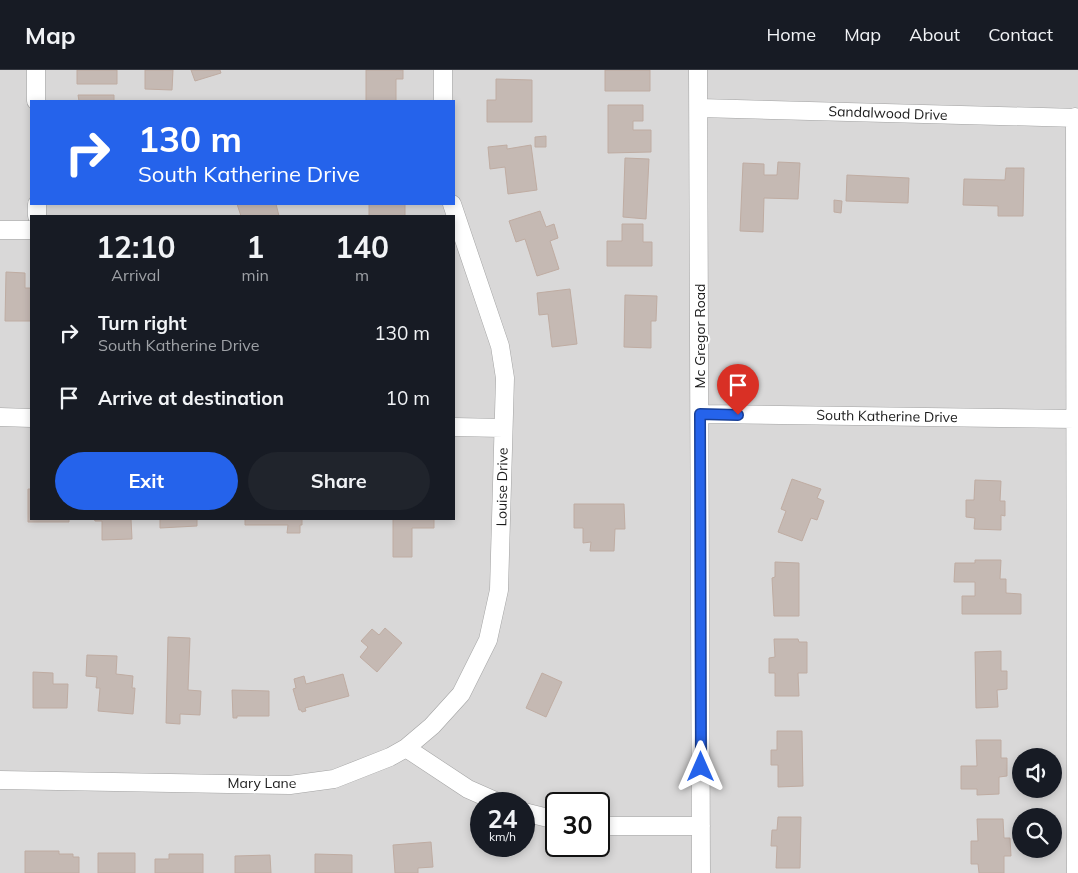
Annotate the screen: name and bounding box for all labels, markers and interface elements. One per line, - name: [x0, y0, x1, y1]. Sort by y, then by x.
- text: Map: [25, 20, 76, 50]
- text: Home: [766, 23, 816, 46]
- text: Map: [844, 23, 881, 46]
- text: About: [909, 23, 960, 46]
- text: Contact: [988, 23, 1053, 46]
- street label: Sandalwood Drive: [828, 102, 948, 124]
- text: 130 m: [138, 117, 242, 161]
- icon: right: [55, 120, 120, 185]
- text: South Katherine Drive: [138, 160, 360, 188]
- text: 12:10: [96, 228, 176, 266]
- text: 1: [246, 228, 264, 266]
- text: 140: [335, 228, 389, 266]
- text: Arrival: [111, 265, 160, 285]
- text: min: [242, 265, 269, 285]
- text: m: [355, 265, 369, 285]
- street label: Mc Gregor Road: [691, 284, 709, 388]
- text: Turn right: [98, 311, 187, 335]
- icon: right: [55, 319, 83, 347]
- text: 130 m: [374, 321, 430, 345]
- text: South Katherine Drive: [98, 335, 259, 355]
- pin: [717, 364, 759, 415]
- icon: arrive: [724, 371, 752, 399]
- icon: arrive: [55, 384, 83, 412]
- text: Arrive at destination: [98, 386, 284, 410]
- text: 10 m: [386, 386, 430, 410]
- street label: South Katherine Drive: [816, 406, 958, 426]
- street label: Louise Drive: [492, 447, 512, 527]
- button: Exit: [55, 452, 238, 510]
- button: Share: [248, 452, 430, 510]
- position arrow: [674, 740, 726, 792]
- map controls: [1012, 748, 1062, 858]
- button: sound: [1012, 748, 1062, 798]
- street label: Mary Lane: [228, 774, 296, 792]
- speed limit sign: 30: [545, 792, 610, 857]
- text: 24: [487, 803, 518, 834]
- button: search: [1012, 808, 1062, 858]
- text: km/h: [489, 829, 516, 844]

